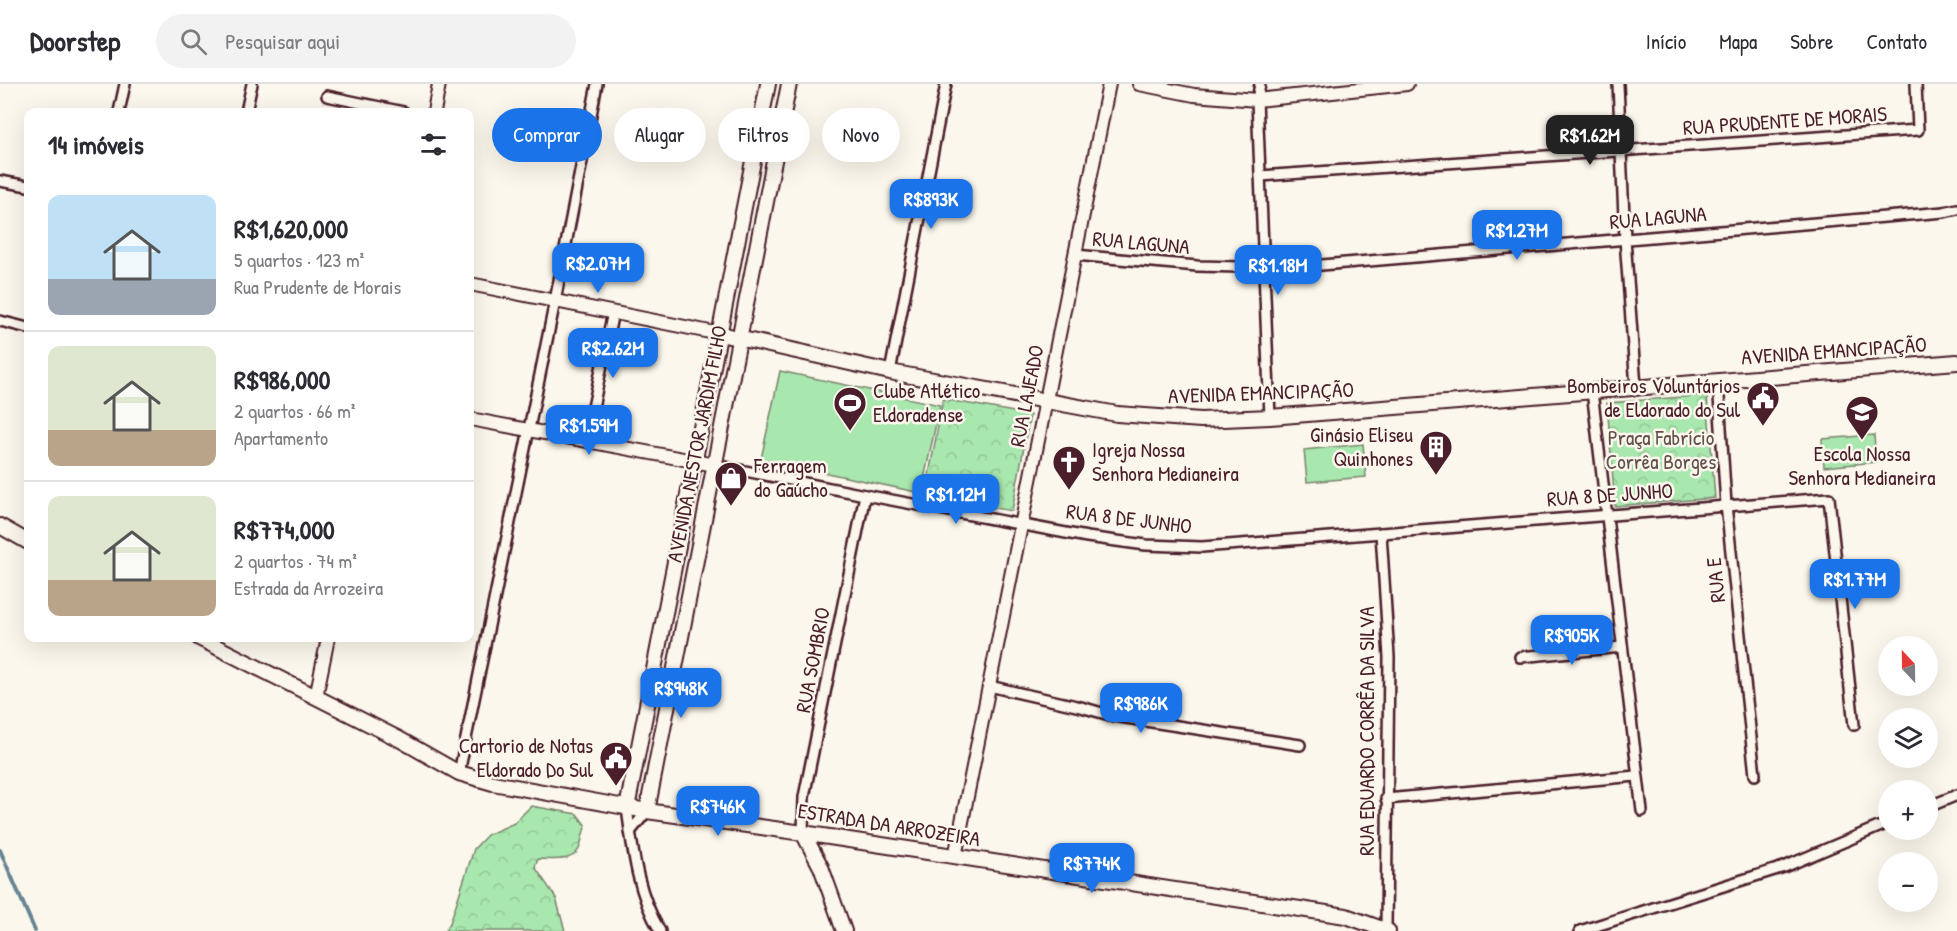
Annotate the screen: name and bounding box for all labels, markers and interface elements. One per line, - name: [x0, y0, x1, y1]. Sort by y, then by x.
- search box: [156, 14, 576, 68]
- text: Doorstep: [30, 22, 120, 60]
- icon: search: [177, 25, 210, 58]
- text: Pesquisar aqui: [225, 26, 340, 56]
- text: Início: [1646, 27, 1686, 56]
- text: Mapa: [1719, 27, 1757, 56]
- text: Sobre: [1790, 27, 1833, 56]
- text: Contato: [1866, 27, 1927, 56]
- street label: RUA PRUDENTE DE MORAIS: [1682, 99, 1888, 142]
- chip: Comprar: [492, 108, 602, 162]
- chip: Alugar: [614, 108, 706, 162]
- chip: Filtros: [718, 108, 810, 162]
- chip: Novo: [822, 108, 900, 162]
- pin: R$1.62M: [1535, 115, 1645, 166]
- text: R$1.62M: [1560, 121, 1620, 148]
- text: 14 imóveis: [48, 127, 144, 162]
- icon: filters: [417, 128, 450, 161]
- pin: R$893K: [882, 179, 980, 230]
- text: R$893K: [904, 185, 958, 212]
- street label: RUA LAGUNA: [1608, 199, 1708, 236]
- pin: R$1.27M: [1462, 210, 1572, 261]
- text: R$1,620,000: [234, 211, 348, 246]
- text: R$1.27M: [1486, 216, 1548, 243]
- icon: home: [96, 219, 168, 291]
- street label: RUA LAGUNA: [1091, 224, 1191, 261]
- pin: R$2.07M: [543, 243, 653, 294]
- pin: R$1.18M: [1223, 245, 1333, 296]
- text: 5 quartos · 123 m²: [234, 246, 364, 273]
- text: R$2.07M: [566, 249, 630, 276]
- text: R$1.18M: [1249, 251, 1307, 278]
- text: Rua Prudente de Morais: [234, 273, 401, 300]
- street label: AVENIDA NESTOR JARDIM FILHO: [659, 323, 734, 565]
- pin: R$2.62M: [558, 328, 668, 379]
- street label: AVENIDA EMANCIPAÇÃO: [1740, 330, 1928, 371]
- text: R$2.62M: [582, 334, 644, 361]
- street label: RUA LAJEADO: [1002, 342, 1051, 449]
- text: R$986,000: [234, 362, 330, 397]
- icon: home: [96, 370, 168, 442]
- place label: Bombeiros Voluntários de Eldorado do Sul: [1567, 371, 1740, 424]
- street label: AVENIDA EMANCIPAÇÃO: [1168, 375, 1354, 410]
- place label: Clube Atlético Eldoradense: [873, 376, 980, 429]
- public building icon: Bombeiros Voluntários de Eldorado do Sul: [1745, 380, 1781, 427]
- sports icon: Clube Atlético Eldoradense: [832, 385, 868, 432]
- school or university icon: Escola Nossa Senhora Medianeira: [1844, 394, 1880, 441]
- text: 2 quartos · 66 m²: [234, 397, 355, 424]
- pin: R$1.59M: [534, 405, 644, 456]
- text: R$1.59M: [560, 411, 618, 438]
- place label: Ginásio Eliseu Quinhones: [1310, 420, 1414, 473]
- park label: Praça Fabrício Corrêa Borges: [1606, 423, 1716, 476]
- text: Apartamento: [234, 424, 328, 451]
- building icon: Ginásio Eliseu Quinhones: [1418, 429, 1454, 476]
- place label: Igreja Nossa Senhora Medianeira: [1092, 435, 1239, 488]
- place label: Escola Nossa Senhora Medianeira: [1789, 439, 1935, 492]
- church icon: Igreja Nossa Senhora Medianeira: [1051, 444, 1087, 491]
- place label: Ferragem do Gaúcho: [753, 451, 828, 504]
- shop icon: Ferragem do Gaúcho: [713, 460, 749, 507]
- pin: R$1.12M: [901, 474, 1011, 525]
- street label: RUA 8 DE JUNHO: [1546, 476, 1674, 513]
- text: R$1.12M: [926, 480, 986, 507]
- street label: RUA 8 DE JUNHO: [1065, 496, 1193, 541]
- text: R$774,000: [234, 512, 335, 547]
- icon: home: [96, 520, 168, 592]
- text: 2 quartos · 74 m²: [234, 547, 357, 574]
- street label: RUA E: [1699, 556, 1732, 604]
- pin: R$1.77M: [1800, 559, 1910, 610]
- text: R$1.77M: [1824, 565, 1886, 592]
- text: Estrada da Arrozeira: [234, 574, 383, 601]
- street label: RUA SOMBRIO: [788, 605, 837, 715]
- street label: RUA EDUARDO CORRÊA DA SILVA: [1352, 606, 1381, 856]
- pin: R$905K: [1523, 615, 1621, 666]
- text: R$905K: [1545, 621, 1599, 648]
- north arrow: [1878, 636, 1938, 696]
- map controls: [1878, 636, 1938, 912]
- pin: R$948K: [632, 668, 730, 719]
- text: R$948K: [654, 674, 708, 701]
- pin: R$986K: [1092, 683, 1190, 734]
- text: R$986K: [1114, 689, 1168, 716]
- button: layers: [1878, 708, 1938, 768]
- place label: Cartorio de Notas Eldorado Do Sul: [459, 731, 593, 784]
- public building icon: Cartorio de Notas Eldorado Do Sul: [598, 740, 634, 787]
- button: +: [1878, 780, 1938, 840]
- pin: R$746K: [669, 786, 767, 837]
- text: R$746K: [690, 792, 746, 819]
- street label: ESTRADA DA ARROZEIRA: [796, 796, 982, 853]
- pin: R$774K: [1043, 843, 1141, 894]
- text: R$774K: [1064, 849, 1120, 876]
- button: −: [1878, 852, 1938, 912]

